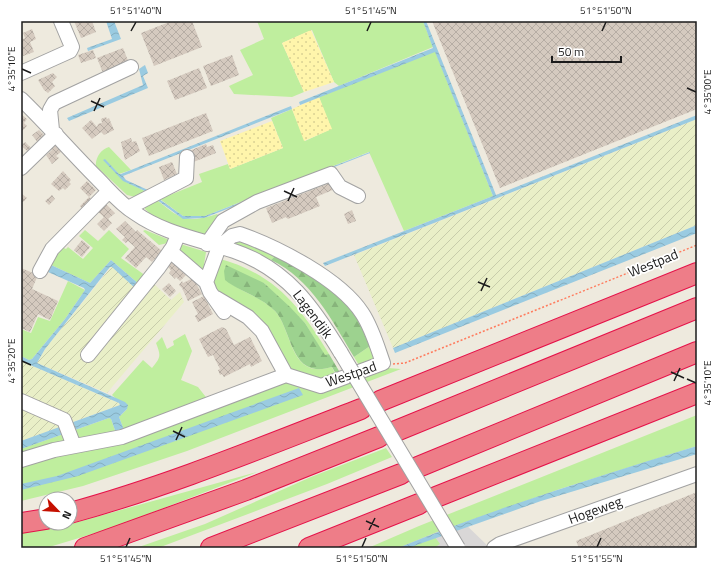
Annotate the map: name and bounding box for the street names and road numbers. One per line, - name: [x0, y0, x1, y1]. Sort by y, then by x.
- street label: Westpad: [625, 243, 681, 282]
- street label: Lagendijk: [288, 285, 339, 343]
- street label: Westpad: [323, 355, 379, 392]
- street label: Hogeweg: [565, 490, 625, 529]

